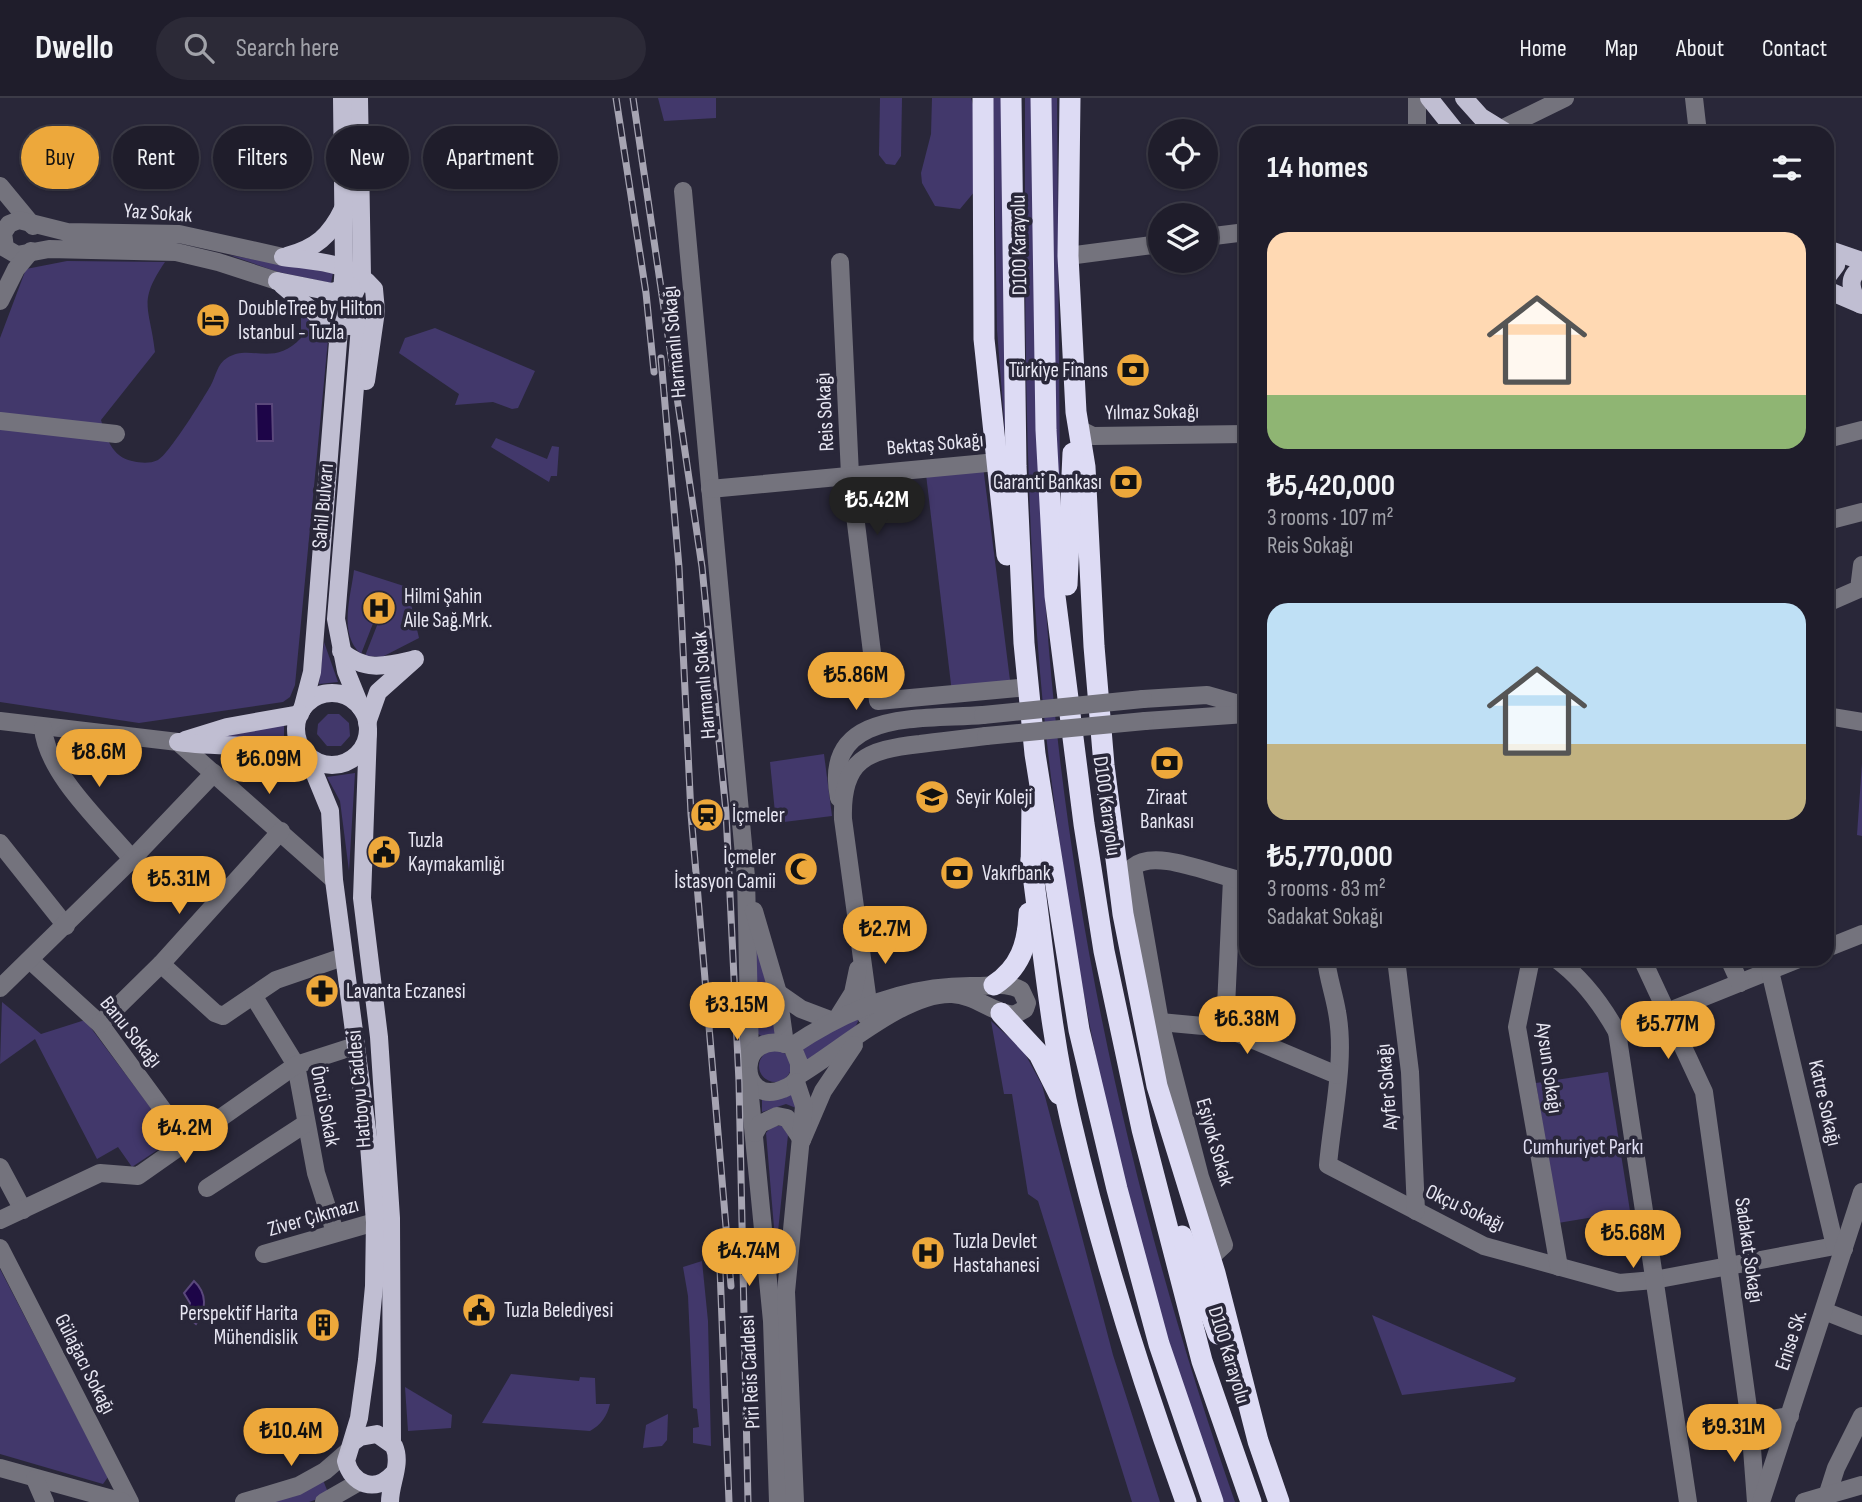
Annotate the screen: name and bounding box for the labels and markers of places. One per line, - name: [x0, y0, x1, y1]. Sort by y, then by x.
- place label: DoubleTree by Hilton Istanbul - Tuzla: [238, 296, 382, 345]
- hotel icon: DoubleTree by Hilton Istanbul - Tuzla: [194, 301, 232, 339]
- bank icon: Türkiye Finans: [1114, 351, 1152, 389]
- place label: Türkiye Finans: [1009, 358, 1108, 383]
- bank icon: Garanti Bankası: [1107, 463, 1145, 501]
- place label: Garanti Bankası: [993, 470, 1102, 495]
- pin: ₺5.42M: [820, 478, 934, 537]
- place label: Hilmi Şahin Aile Sağ.Mrk.: [403, 584, 492, 633]
- hospital icon: Hilmi Şahin Aile Sağ.Mrk.: [360, 589, 398, 627]
- pin: ₺5.86M: [799, 652, 913, 712]
- pin: ₺8.6M: [50, 730, 148, 789]
- pin: ₺6.09M: [212, 736, 326, 796]
- bank icon: Ziraat Bankası: [1148, 744, 1186, 782]
- school or university icon: Seyir Koleji: [913, 778, 951, 816]
- place label: Seyir Koleji: [956, 785, 1033, 810]
- place label: Ziraat Bankası: [1140, 785, 1194, 834]
- station icon: İçmeler: [688, 796, 726, 834]
- place label: İçmeler: [732, 803, 785, 828]
- place label: Tuzla Kaymakamlığı: [408, 828, 505, 877]
- public building icon: Tuzla Kaymakamlığı: [365, 833, 403, 871]
- place label: İçmeler İstasyon Camii: [674, 845, 776, 894]
- mosque icon: İçmeler İstasyon Camii: [782, 850, 820, 888]
- bank icon: Vakıfbank: [938, 854, 976, 892]
- pin: ₺5.31M: [122, 856, 236, 916]
- place label: Vakıfbank: [982, 861, 1051, 886]
- pin: ₺2.7M: [836, 906, 934, 966]
- pharmacy icon: Lavanta Eczanesi: [303, 972, 341, 1010]
- place label: Lavanta Eczanesi: [346, 979, 466, 1004]
- pin: ₺3.15M: [680, 982, 794, 1042]
- pin: ₺6.38M: [1190, 996, 1304, 1056]
- pin: ₺5.77M: [1611, 1002, 1725, 1061]
- pin: ₺4.2M: [136, 1105, 234, 1165]
- pin: ₺5.68M: [1576, 1210, 1690, 1270]
- pin: ₺4.74M: [692, 1228, 806, 1288]
- place label: Tuzla Devlet Hastahanesi: [953, 1229, 1040, 1278]
- hospital icon: Tuzla Devlet Hastahanesi: [909, 1234, 947, 1272]
- public building icon: Tuzla Belediyesi: [460, 1291, 498, 1329]
- place label: Tuzla Belediyesi: [504, 1298, 613, 1323]
- place label: Perspektif Harita Mühendislik: [179, 1301, 298, 1350]
- building icon: Perspektif Harita Mühendislik: [304, 1306, 342, 1344]
- pin: ₺9.31M: [1677, 1404, 1791, 1464]
- pin: ₺10.4M: [234, 1408, 348, 1468]

